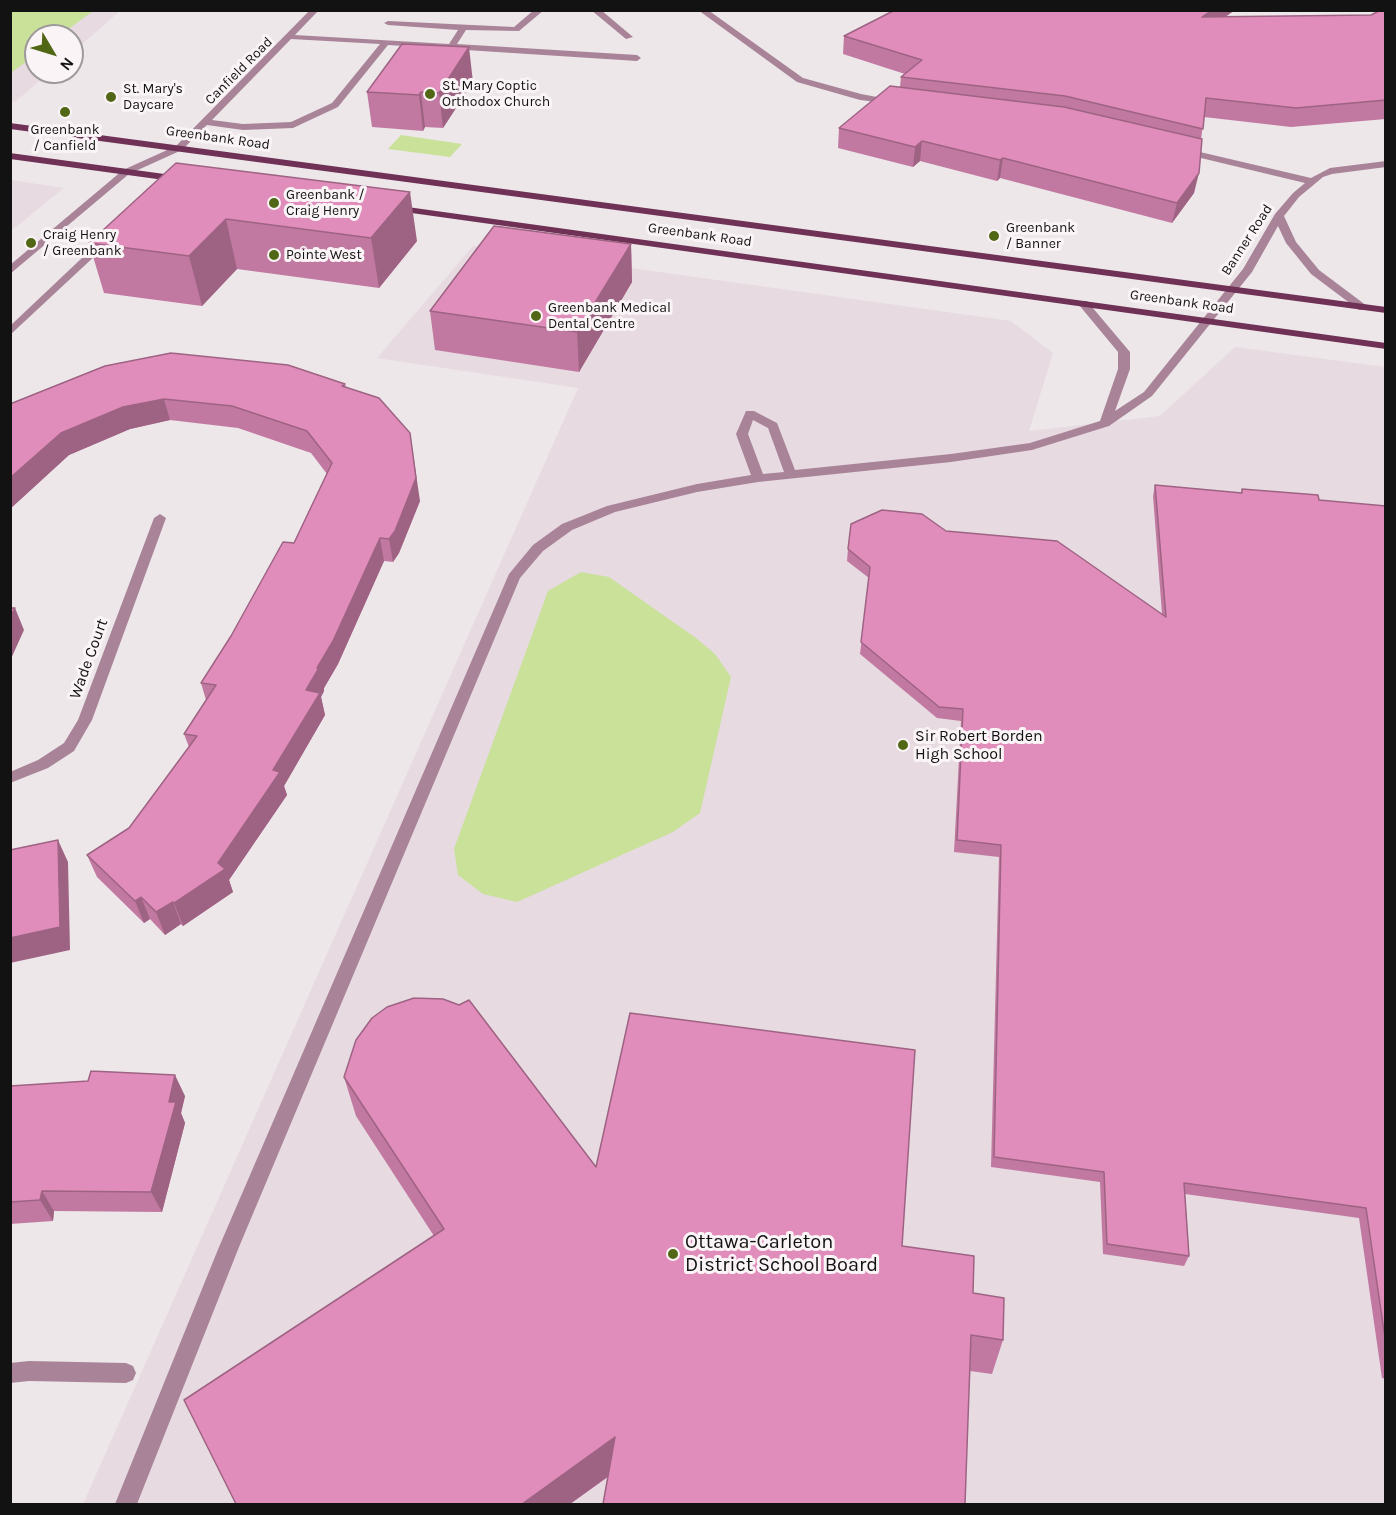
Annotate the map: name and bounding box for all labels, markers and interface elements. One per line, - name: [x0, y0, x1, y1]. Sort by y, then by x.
- north arrow: [24, 24, 84, 84]
- street label: Canfield Road: [202, 34, 276, 108]
- text: N: [56, 54, 78, 75]
- place label: St. Mary Coptic Orthodox Church: [442, 78, 550, 110]
- place label: St. Mary's Daycare: [123, 81, 183, 114]
- marker: St. Mary Coptic Orthodox Church: [423, 87, 437, 101]
- marker: St. Mary's Daycare: [104, 90, 118, 104]
- marker: Greenbank / Canfield: [58, 105, 72, 119]
- place label: Greenbank / Canfield: [30, 122, 100, 154]
- street label: Greenbank Road: [165, 122, 271, 154]
- place label: Greenbank / Craig Henry: [286, 187, 365, 220]
- marker: Greenbank / Craig Henry: [267, 196, 281, 210]
- street label: Banner Road: [1218, 201, 1276, 279]
- street label: Greenbank Road: [647, 219, 753, 251]
- place label: Greenbank / Banner: [1006, 220, 1075, 252]
- place label: Craig Henry / Greenbank: [43, 227, 122, 260]
- marker: Greenbank / Banner: [987, 229, 1001, 243]
- marker: Craig Henry / Greenbank: [24, 236, 38, 250]
- place label: Pointe West: [286, 247, 362, 263]
- marker: Pointe West: [267, 248, 281, 262]
- street label: Greenbank Road: [1129, 286, 1235, 318]
- place label: Greenbank Medical Dental Centre: [548, 300, 671, 332]
- marker: Greenbank Medical Dental Centre: [529, 309, 543, 323]
- street label: Wade Court: [66, 616, 112, 702]
- place label: Sir Robert Borden High School: [915, 726, 1043, 764]
- marker: Sir Robert Borden High School: [896, 738, 910, 752]
- place label: Ottawa-Carleton District School Board: [685, 1230, 878, 1277]
- marker: Ottawa-Carleton District School Board: [666, 1247, 680, 1261]

